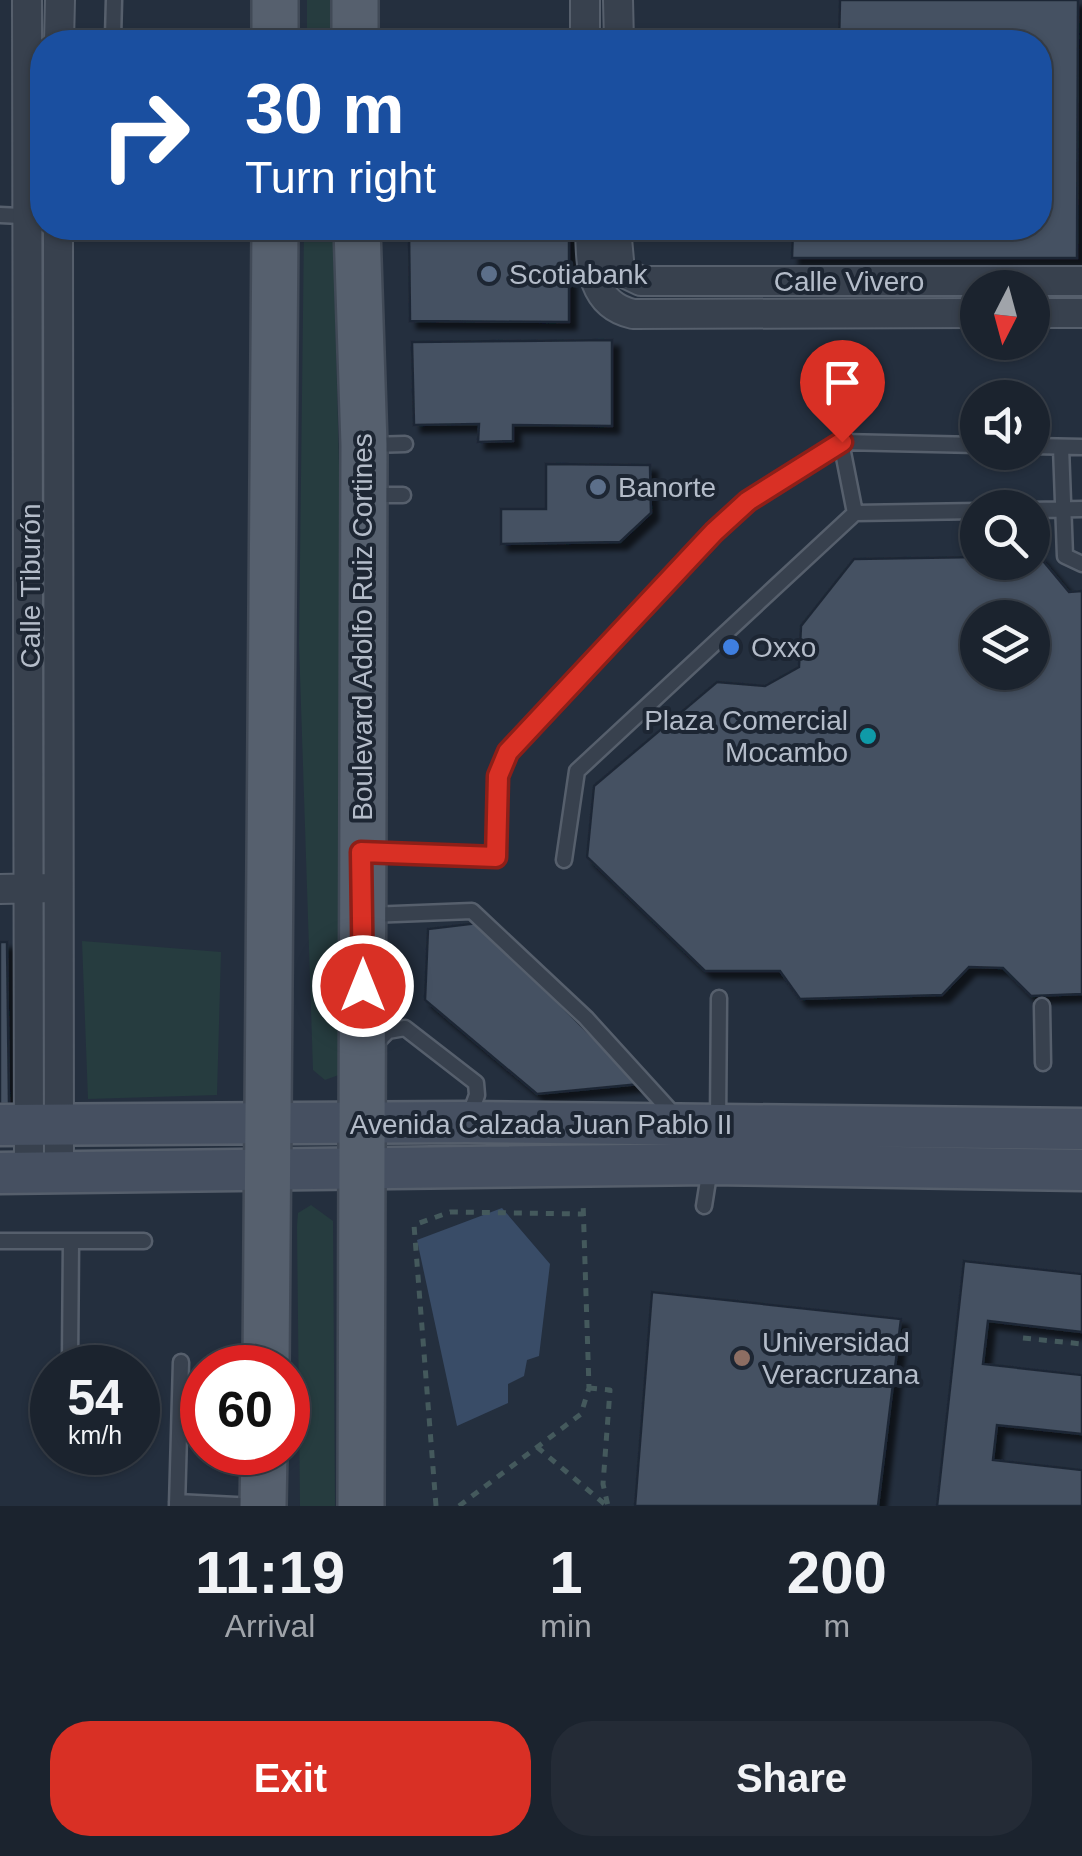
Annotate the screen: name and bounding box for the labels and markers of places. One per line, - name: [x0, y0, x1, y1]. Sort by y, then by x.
- place label: Scotiabank: [509, 259, 649, 290]
- marker: Scotiabank: [478, 263, 500, 285]
- pin: [800, 340, 885, 443]
- place label: Banorte: [618, 472, 716, 503]
- marker: Banorte: [587, 476, 609, 498]
- place label: Oxxo: [751, 632, 816, 663]
- marker: Oxxo: [720, 636, 742, 658]
- place label: Plaza Comercial Mocambo: [644, 705, 848, 768]
- marker: Plaza Comercial Mocambo: [857, 725, 879, 747]
- place label: Universidad Veracruzana: [762, 1327, 920, 1390]
- marker: Universidad Veracruzana: [731, 1347, 753, 1369]

